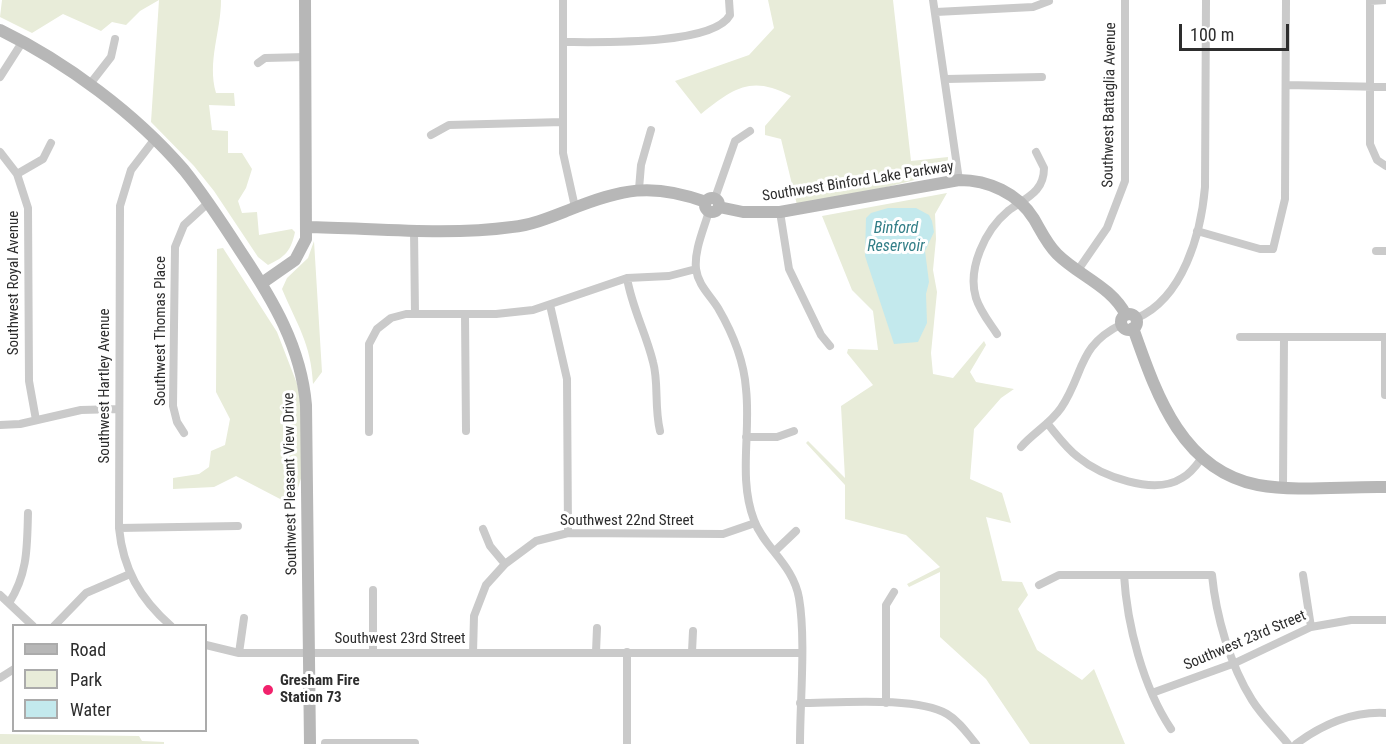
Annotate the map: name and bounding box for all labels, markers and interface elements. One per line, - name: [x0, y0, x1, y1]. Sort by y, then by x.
- scale bar: [1182, 12, 1292, 50]
- street label: Southwest Battaglia Avenue: [1100, 22, 1120, 188]
- text: 100 m: [1190, 24, 1234, 45]
- street label: Southwest Binford Lake Parkway: [761, 158, 955, 206]
- street label: Southwest Royal Avenue: [5, 211, 23, 355]
- water label: Binford Reservoir: [867, 219, 925, 257]
- street label: Southwest Thomas Place: [152, 256, 170, 406]
- street label: Southwest Hartley Avenue: [96, 309, 114, 463]
- street label: Southwest Pleasant View Drive: [280, 392, 302, 576]
- street label: Southwest 22nd Street: [560, 512, 694, 530]
- street label: Southwest 23rd Street: [1181, 607, 1309, 675]
- legend: [12, 624, 207, 732]
- street label: Southwest 23rd Street: [334, 630, 466, 648]
- text: Road: [70, 639, 106, 660]
- text: Park: [70, 669, 102, 690]
- place label: Gresham Fire Station 73: [280, 672, 360, 707]
- marker: Gresham Fire Station 73: [261, 683, 275, 697]
- text: Water: [70, 699, 111, 720]

